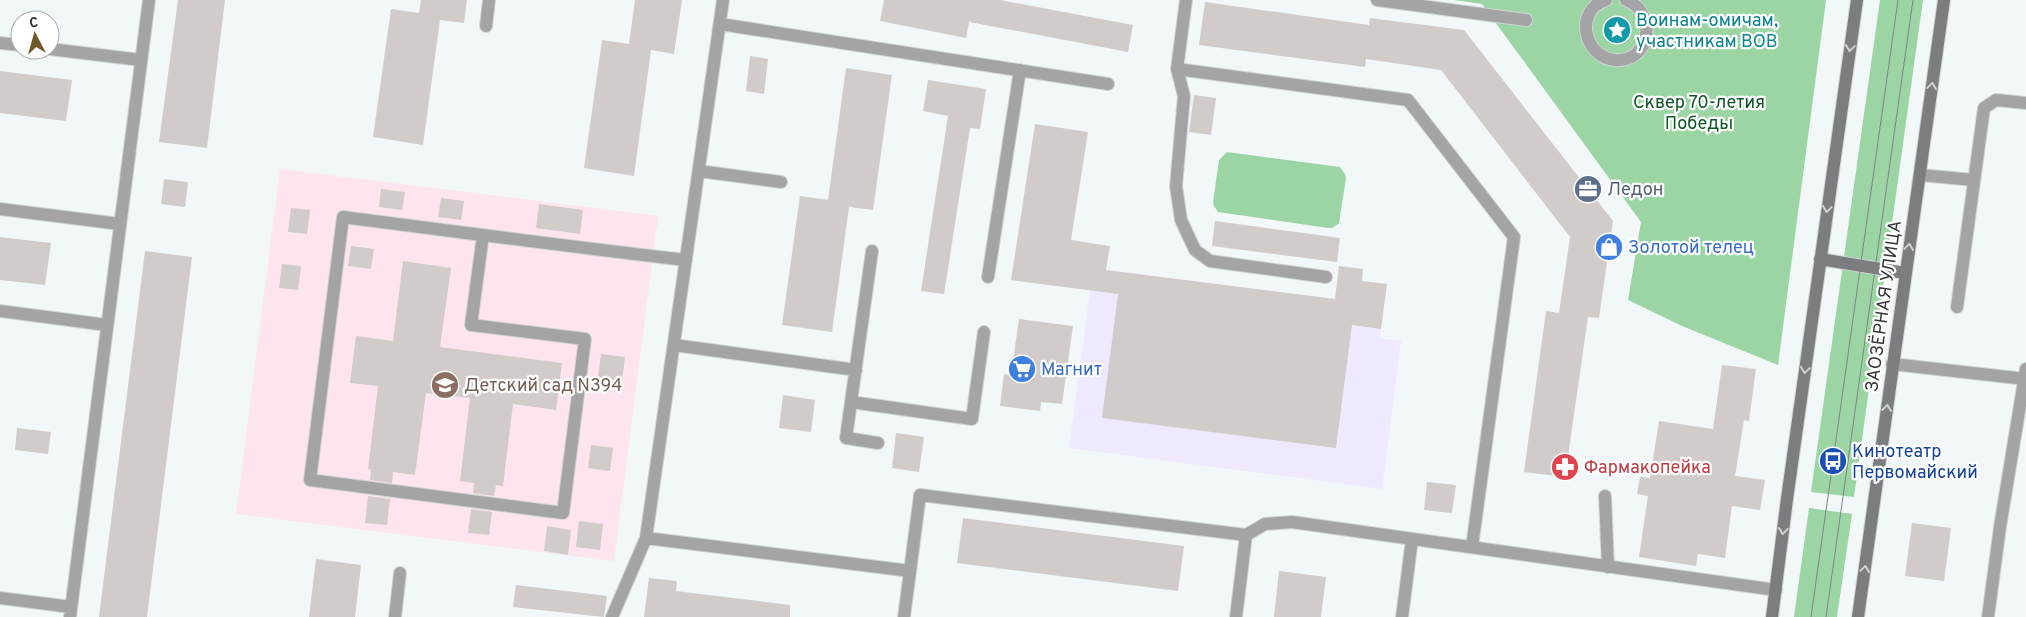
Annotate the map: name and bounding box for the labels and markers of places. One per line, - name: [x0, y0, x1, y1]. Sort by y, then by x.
- place label: Воинам-омичам, участникам ВОВ: [1636, 10, 1778, 54]
- place icon: Воинам-омичам, участникам ВОВ: [1602, 15, 1632, 45]
- office icon: Ледон: [1573, 174, 1603, 204]
- place label: Ледон: [1607, 179, 1664, 202]
- shop icon: Золотой телец: [1594, 232, 1624, 262]
- place label: Золотой телец: [1628, 237, 1754, 260]
- supermarket icon: Магнит: [1007, 354, 1037, 384]
- place label: Магнит: [1041, 359, 1102, 382]
- school or university icon: Детский сад N394: [430, 370, 460, 400]
- place label: Детский сад N394: [464, 375, 622, 398]
- place label: Кинотеатр Первомайский: [1852, 441, 1978, 485]
- bus stop icon: Кинотеатр Первомайский: [1818, 446, 1848, 476]
- pharmacy icon: Фармакопейка: [1550, 452, 1580, 482]
- place label: Фармакопейка: [1584, 457, 1711, 480]

